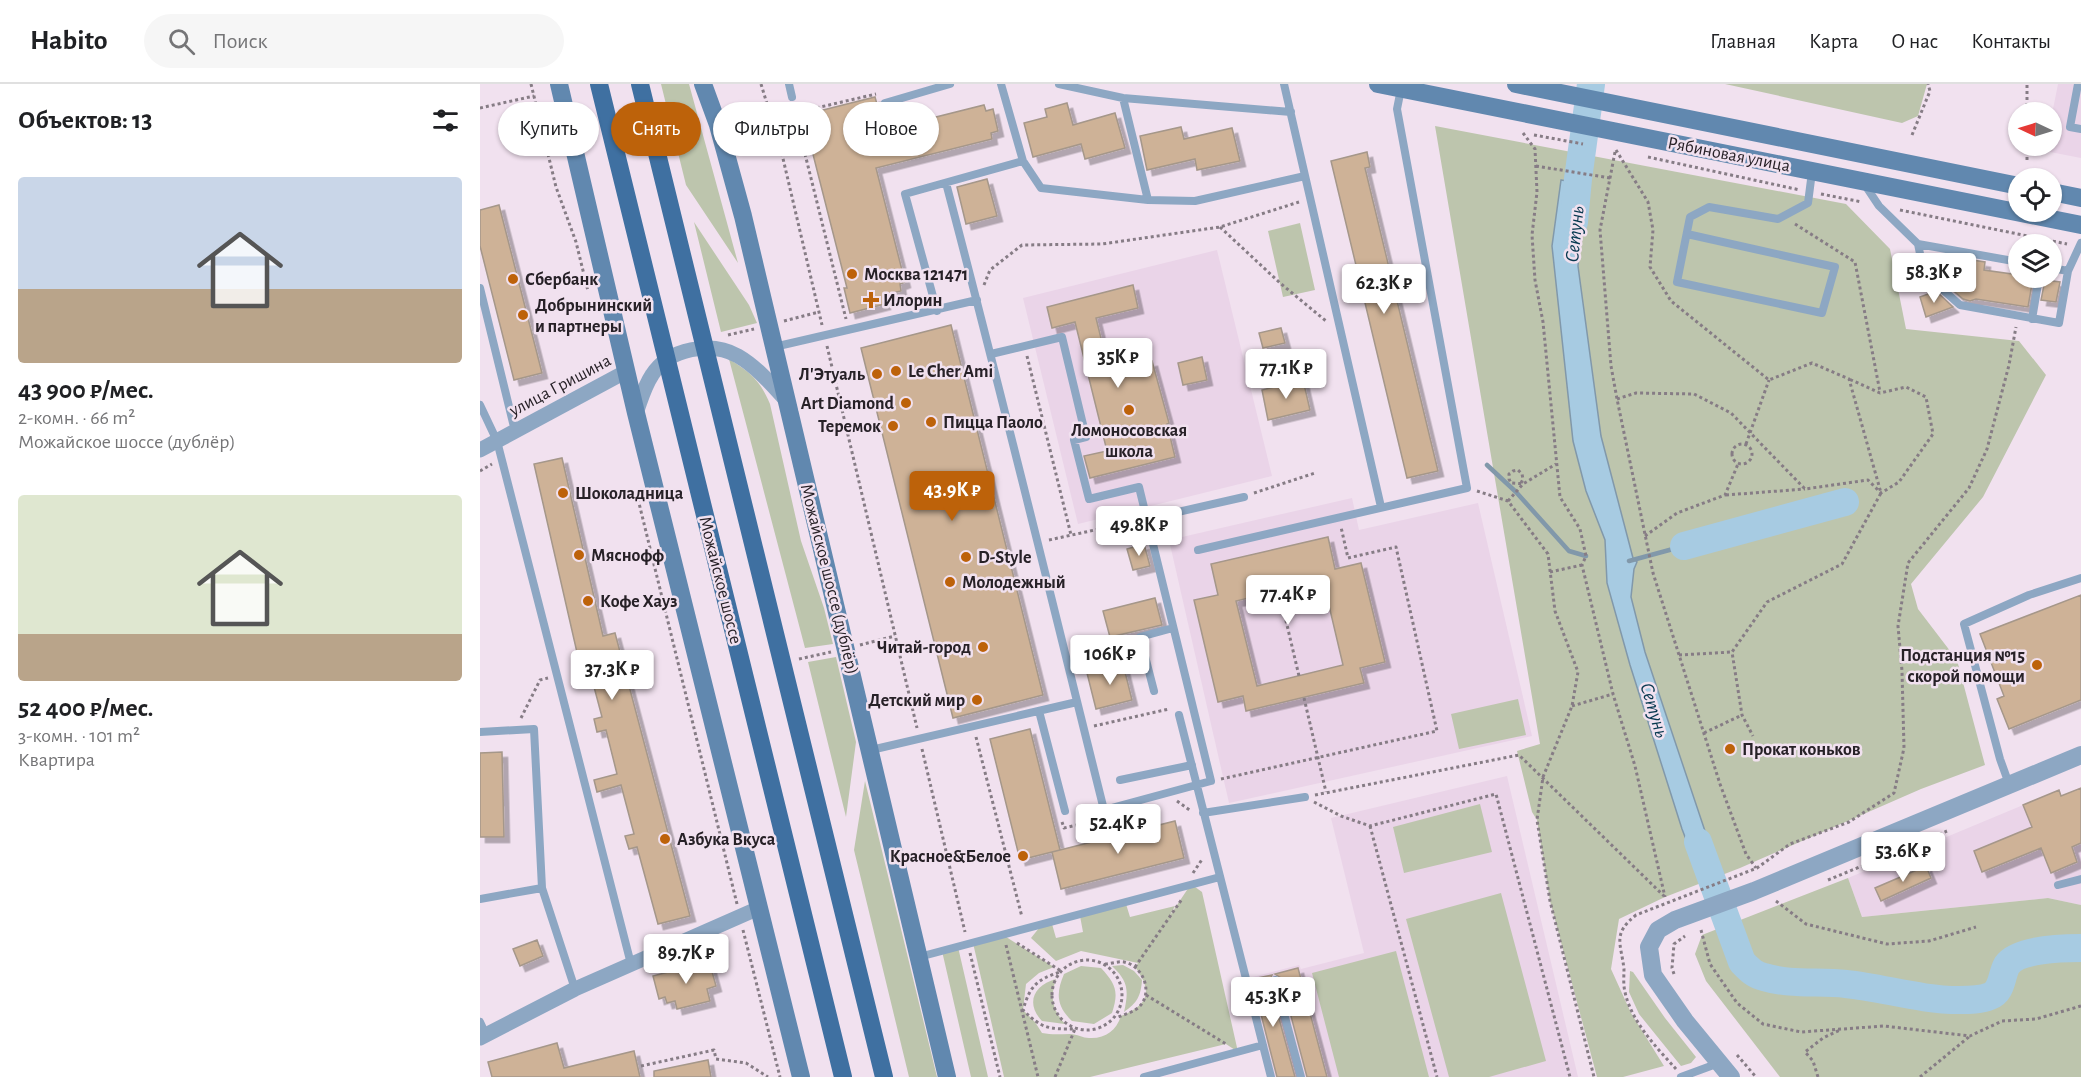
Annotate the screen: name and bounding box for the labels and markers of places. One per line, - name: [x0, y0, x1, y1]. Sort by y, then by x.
- pin: 58.3K ₽: [1879, 253, 1989, 304]
- pin: 62.3K ₽: [1329, 264, 1439, 315]
- place label: Москва 121471: [864, 266, 968, 284]
- marker: Москва 121471: [845, 267, 859, 281]
- place label: Сбербанк: [525, 271, 598, 289]
- marker: Сбербанк: [506, 272, 520, 286]
- place label: Илорин: [883, 292, 943, 310]
- marker: Илорин: [864, 293, 878, 307]
- place label: Добрынинский и партнеры: [535, 297, 652, 336]
- marker: Добрынинский и партнеры: [516, 308, 530, 322]
- pin: 35K ₽: [1076, 338, 1160, 389]
- pin: 77.1K ₽: [1231, 349, 1341, 400]
- place label: Le Cher Ami: [908, 363, 993, 381]
- marker: Le Cher Ami: [889, 364, 903, 378]
- place label: Л'Этуаль: [799, 366, 866, 384]
- marker: Л'Этуаль: [870, 367, 884, 381]
- place label: Art Diamond: [801, 395, 895, 413]
- marker: Art Diamond: [899, 396, 913, 410]
- marker: Ломоносовская школа: [1122, 403, 1136, 417]
- place label: Пицца Паоло: [943, 414, 1043, 432]
- marker: Пицца Паоло: [924, 415, 938, 429]
- place label: Теремок: [818, 418, 881, 436]
- marker: Теремок: [886, 419, 900, 433]
- place label: Ломоносовская школа: [1071, 422, 1187, 461]
- pin: 43.9K ₽: [897, 471, 1007, 522]
- place label: Шоколадница: [575, 485, 684, 503]
- marker: Шоколадница: [556, 486, 570, 500]
- pin: 49.8K ₽: [1084, 506, 1194, 557]
- place label: Мяснофф: [591, 547, 664, 565]
- marker: Мяснофф: [572, 548, 586, 562]
- place label: D-Style: [978, 549, 1032, 567]
- marker: D-Style: [959, 550, 973, 564]
- place label: Молодежный: [962, 574, 1066, 592]
- marker: Молодежный: [943, 575, 957, 589]
- pin: 77.4K ₽: [1233, 575, 1343, 626]
- place label: Кофе Хауз: [600, 593, 678, 611]
- marker: Кофе Хауз: [581, 594, 595, 608]
- pin: 106K ₽: [1061, 635, 1159, 686]
- place label: Читай-город: [877, 639, 971, 657]
- marker: Читай-город: [976, 640, 990, 654]
- place label: Подстанция №15 скорой помощи: [1900, 647, 2025, 686]
- pin: 37.3K ₽: [557, 650, 667, 701]
- marker: Подстанция №15 скорой помощи: [2030, 658, 2044, 672]
- place label: Детский мир: [868, 692, 965, 710]
- marker: Детский мир: [970, 693, 984, 707]
- place label: Прокат коньков: [1742, 741, 1861, 759]
- marker: Прокат коньков: [1723, 742, 1737, 756]
- pin: 52.4K ₽: [1063, 804, 1173, 855]
- place label: Азбука Вкуса: [677, 831, 776, 849]
- marker: Азбука Вкуса: [658, 832, 672, 846]
- pin: 53.6K ₽: [1848, 832, 1958, 883]
- place label: Красное&Белое: [890, 848, 1011, 866]
- marker: Красное&Белое: [1016, 849, 1030, 863]
- pin: 89.7K ₽: [631, 934, 741, 985]
- pin: 45.3K ₽: [1218, 977, 1328, 1028]

